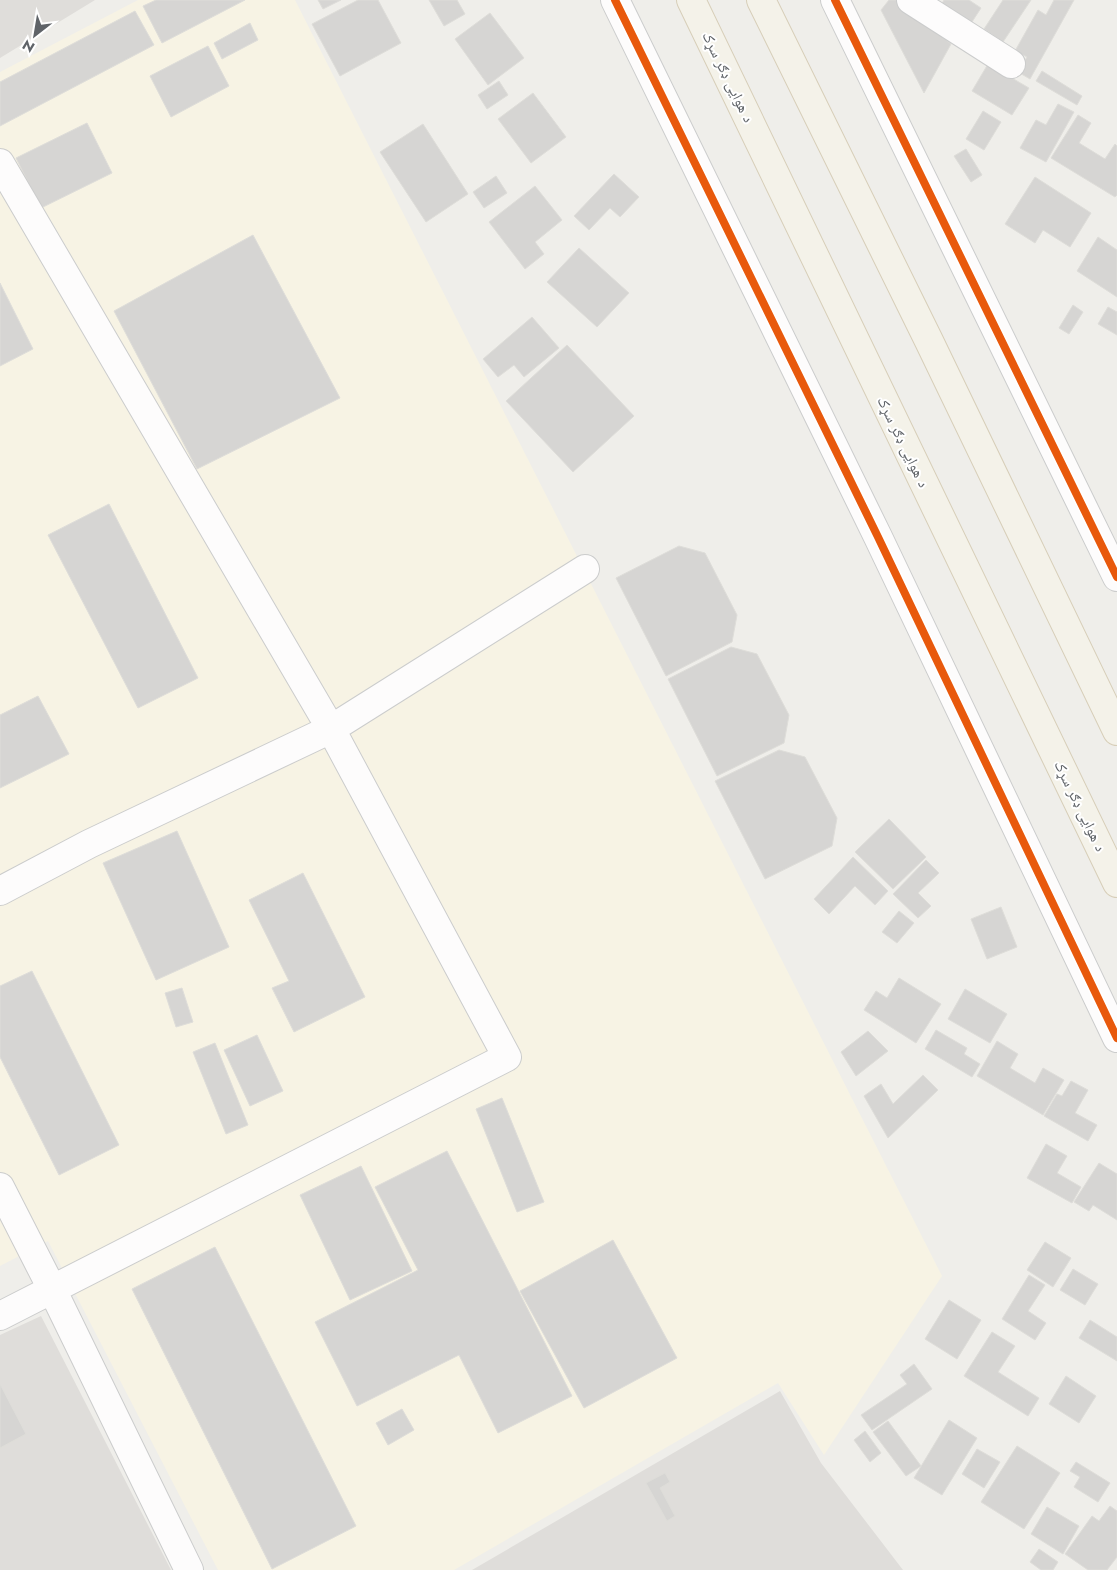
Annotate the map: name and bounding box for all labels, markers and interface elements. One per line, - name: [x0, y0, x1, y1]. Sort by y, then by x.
- north arrow: [10, 10, 60, 60]
- street label: د هوایی ډګر سړک: [696, 28, 760, 126]
- text: N: [18, 35, 38, 58]
- street label: د هوایی ډګر سړک: [871, 393, 935, 491]
- street label: د هوایی ډګر سړک: [1048, 757, 1112, 855]

